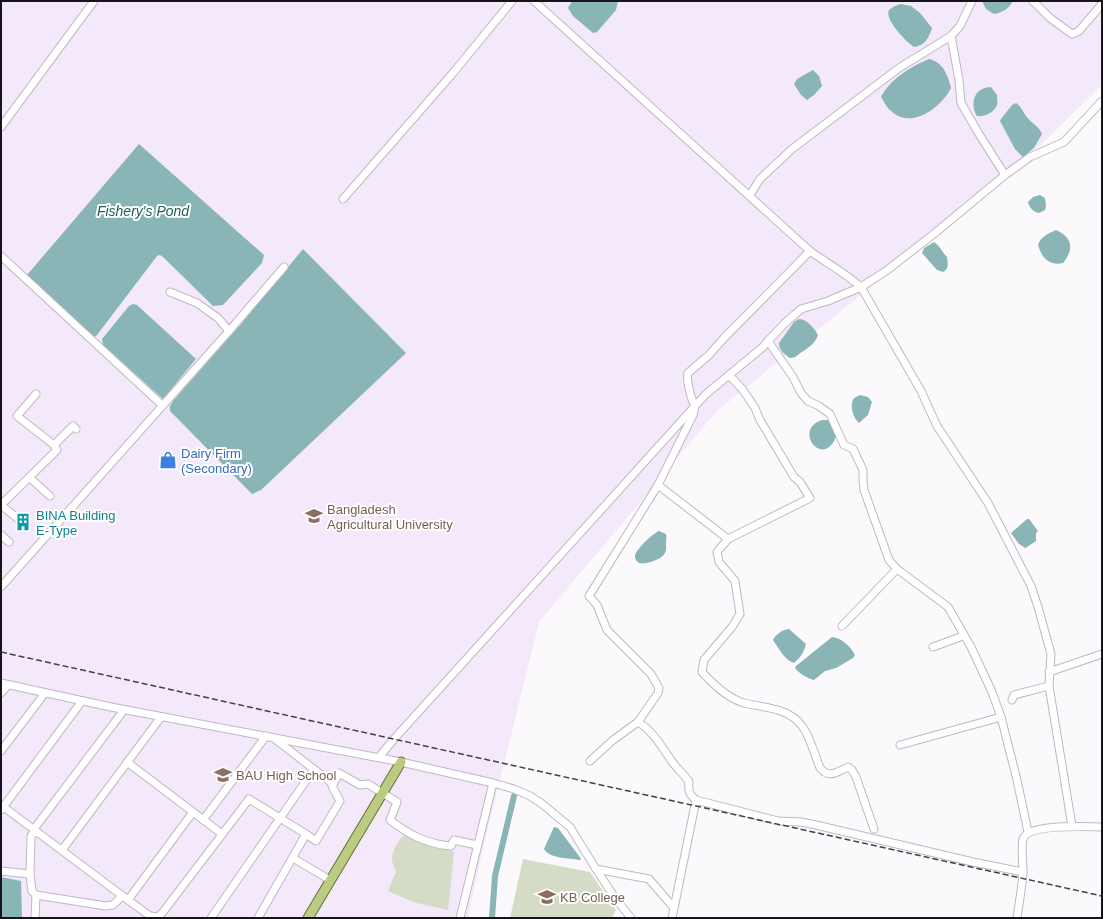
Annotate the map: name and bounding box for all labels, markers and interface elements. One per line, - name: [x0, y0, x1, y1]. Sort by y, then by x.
- water label: Fishery's Pond: [97, 203, 190, 219]
- place label: Dairy Firm (Secondary): [181, 446, 252, 476]
- shop icon: Dairy Firm (Secondary): [158, 450, 178, 470]
- place label: Bangladesh Agricultural University: [327, 502, 453, 532]
- school or university icon: Bangladesh Agricultural University: [304, 506, 324, 526]
- place label: BINA Building E-Type: [36, 508, 116, 538]
- building icon: BINA Building E-Type: [13, 512, 33, 532]
- school or university icon: BAU High School: [213, 765, 233, 785]
- place label: BAU High School: [236, 768, 337, 783]
- school or university icon: KB College: [537, 887, 557, 907]
- place label: KB College: [560, 890, 625, 905]

